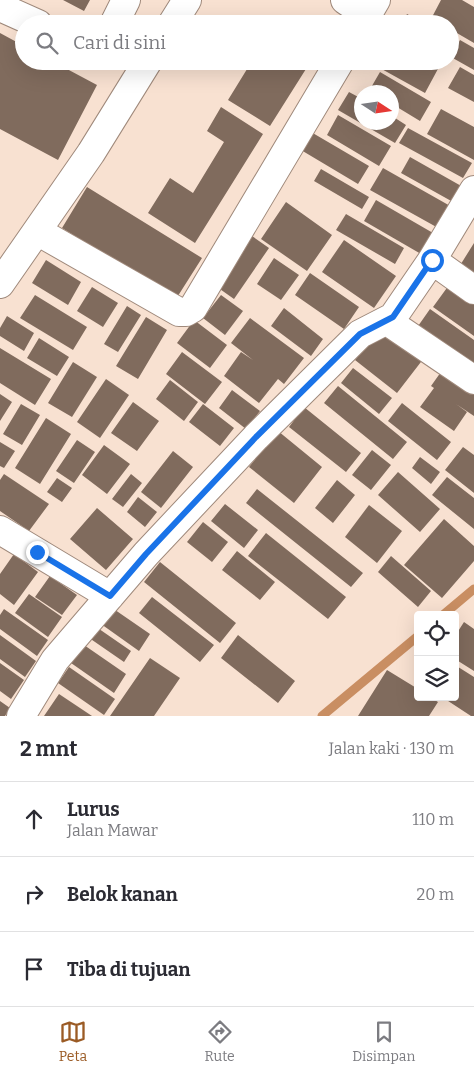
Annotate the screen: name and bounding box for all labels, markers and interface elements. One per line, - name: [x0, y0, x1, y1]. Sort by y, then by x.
- search box: [15, 15, 459, 70]
- icon: search: [33, 29, 61, 57]
- text: Cari di sini: [73, 31, 166, 54]
- north arrow: [354, 85, 399, 130]
- route start: [421, 249, 444, 272]
- route end: [26, 541, 49, 564]
- map controls: [414, 611, 459, 701]
- button: locate: [414, 611, 459, 656]
- button: layers: [414, 656, 459, 701]
- text: 2 mnt: [20, 736, 77, 762]
- text: Jalan kaki · 130 m: [329, 739, 454, 758]
- text: Lurus: [67, 798, 120, 821]
- icon: ahead: [20, 805, 48, 833]
- text: 110 m: [412, 810, 454, 829]
- text: Jalan Mawar: [67, 821, 158, 840]
- icon: right: [20, 880, 48, 908]
- text: Belok kanan: [67, 883, 178, 906]
- text: 20 m: [417, 885, 454, 904]
- icon: arrive: [20, 955, 48, 983]
- text: Tiba di tujuan: [67, 958, 191, 981]
- tab: Peta: [59, 1018, 87, 1065]
- tab: Rute: [205, 1018, 235, 1065]
- tab: Disimpan: [352, 1018, 415, 1065]

